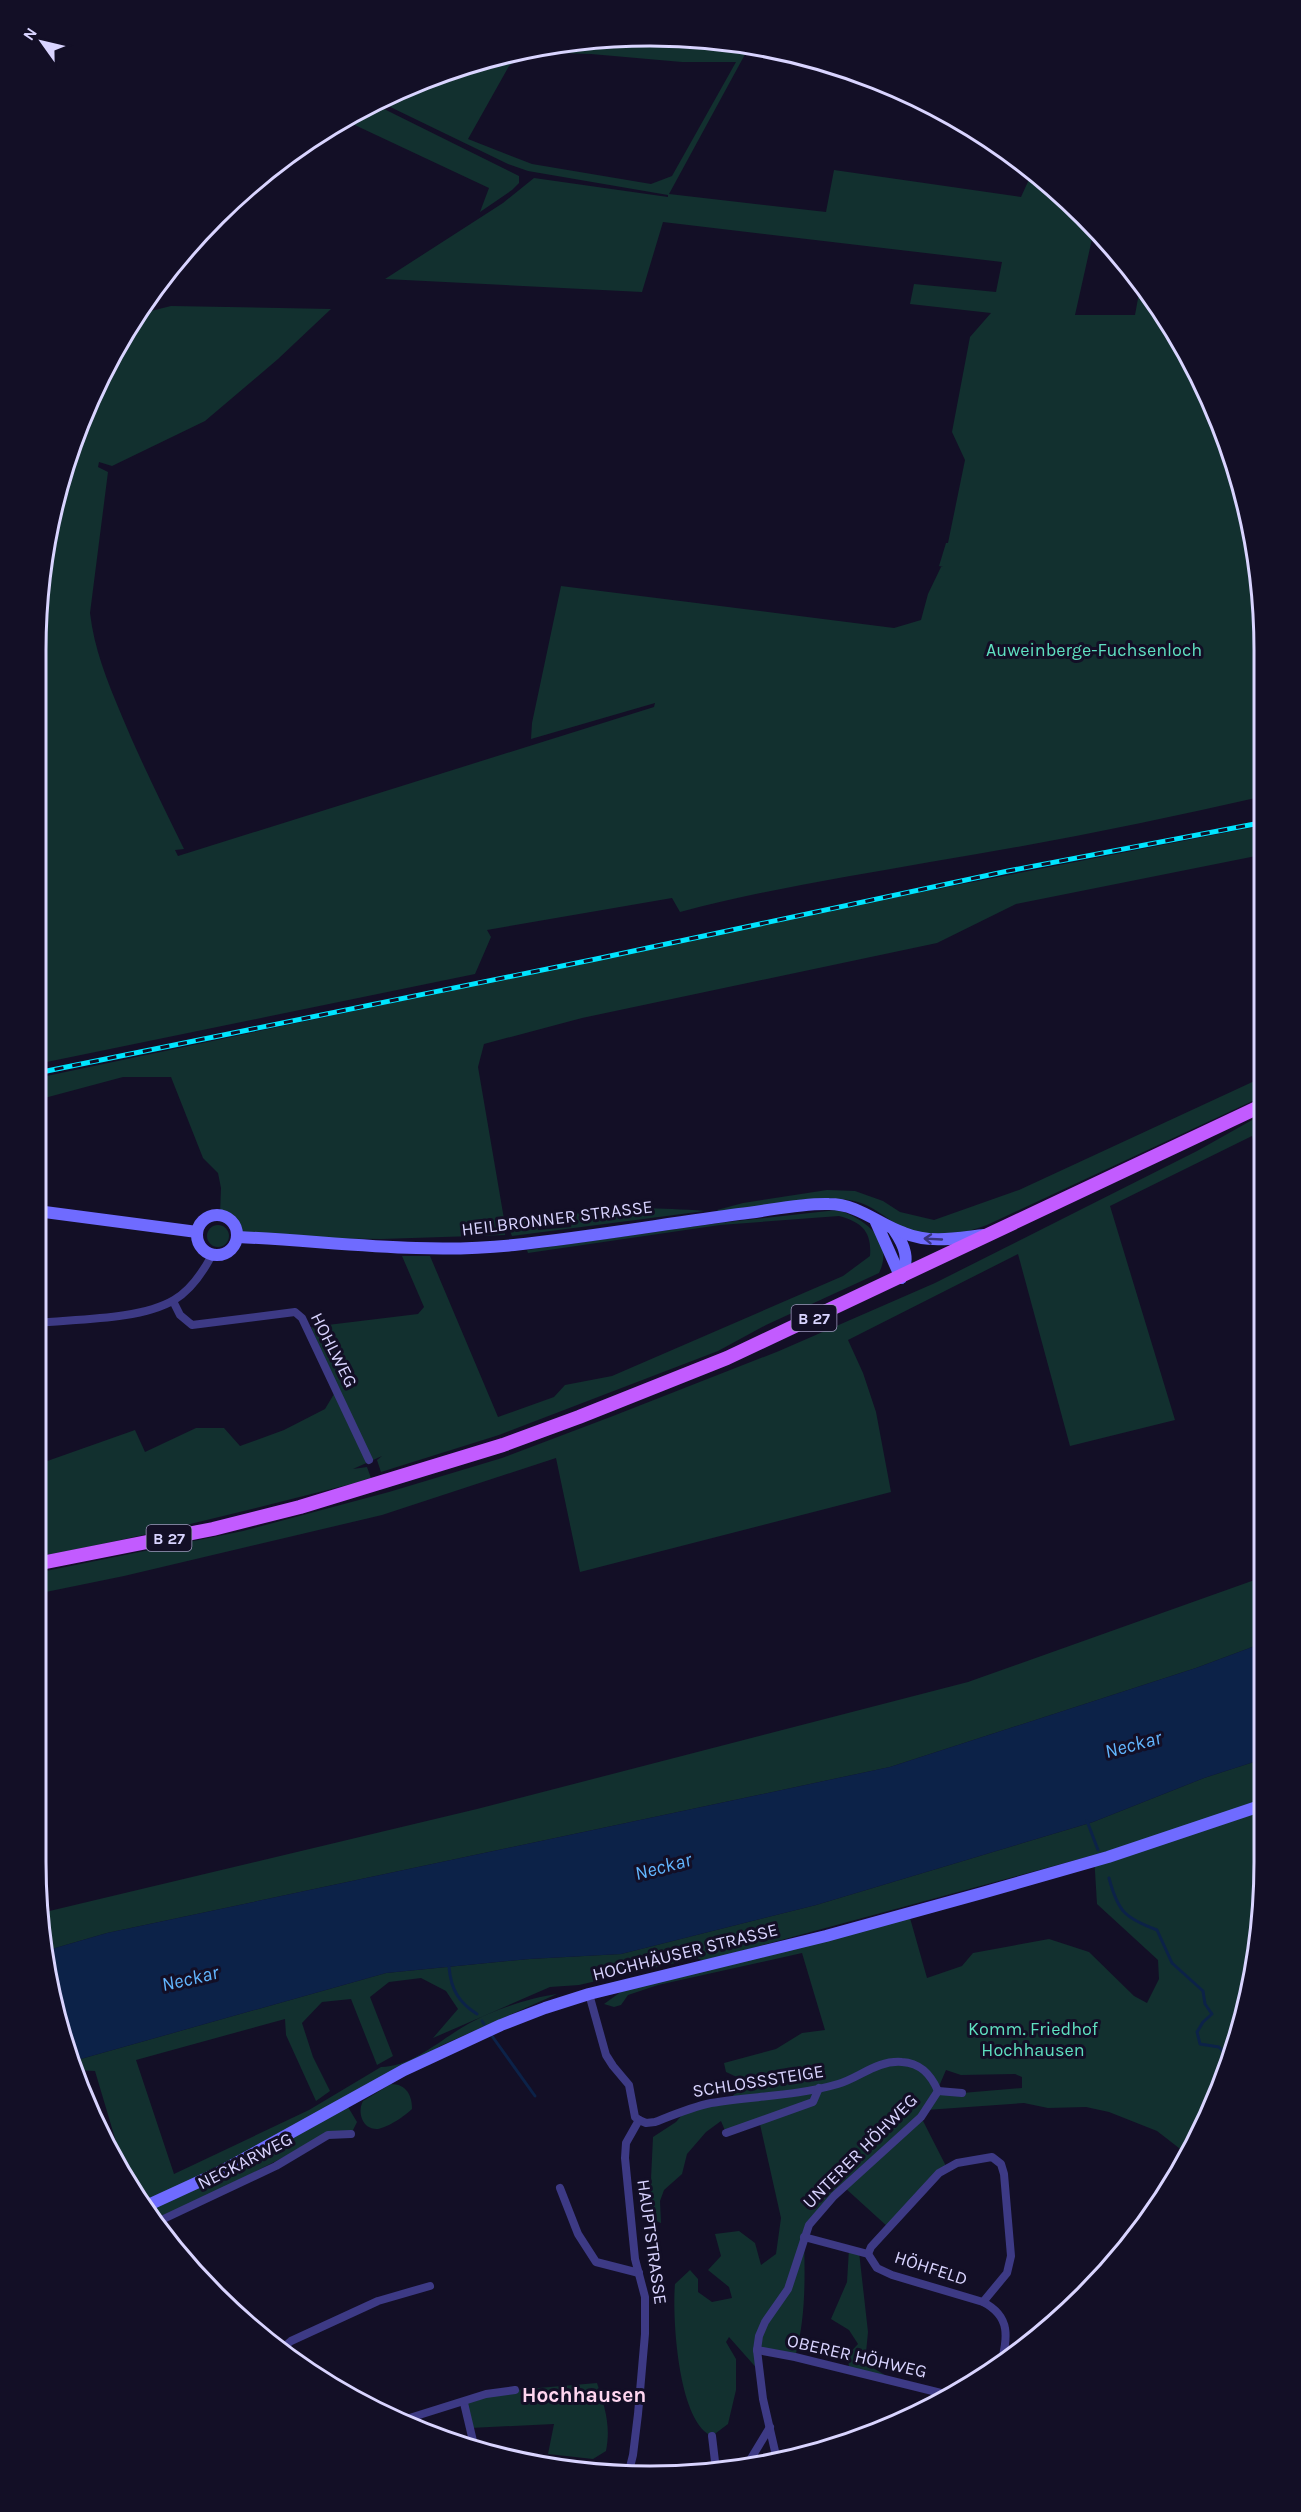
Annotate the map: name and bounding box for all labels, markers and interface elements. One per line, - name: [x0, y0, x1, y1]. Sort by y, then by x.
- north arrow: [12, 12, 72, 72]
- text: N: [19, 24, 41, 44]
- park label: Auweinberge-Fuchsenloch: [986, 639, 1202, 661]
- street label: HEILBRONNER STRASSE: [460, 1195, 654, 1241]
- one-way arrow: [924, 1234, 944, 1245]
- road number: B 27: [792, 1305, 836, 1331]
- street label: HOHLWEG: [306, 1309, 362, 1391]
- road number: B 27: [146, 1525, 192, 1551]
- water label: Neckar: [1102, 1726, 1165, 1763]
- water label: Neckar: [632, 1848, 695, 1885]
- street label: HOCHHÄUSER STRASSE: [590, 1918, 780, 1986]
- water label: Neckar: [159, 1961, 222, 1996]
- park label: Komm. Friedhof Hochhausen: [968, 2018, 1099, 2061]
- street label: SCHLOSSSTEIGE: [691, 2060, 825, 2102]
- street label: UNTERER HÖHWEG: [798, 2089, 922, 2213]
- street label: NECKARWEG: [194, 2128, 296, 2194]
- street label: HAUPTSTRASSE: [632, 2178, 672, 2306]
- street label: HÖHFELD: [892, 2246, 970, 2290]
- street label: OBERER HÖHWEG: [785, 2329, 929, 2383]
- district label: Hochhausen: [522, 2383, 646, 2407]

